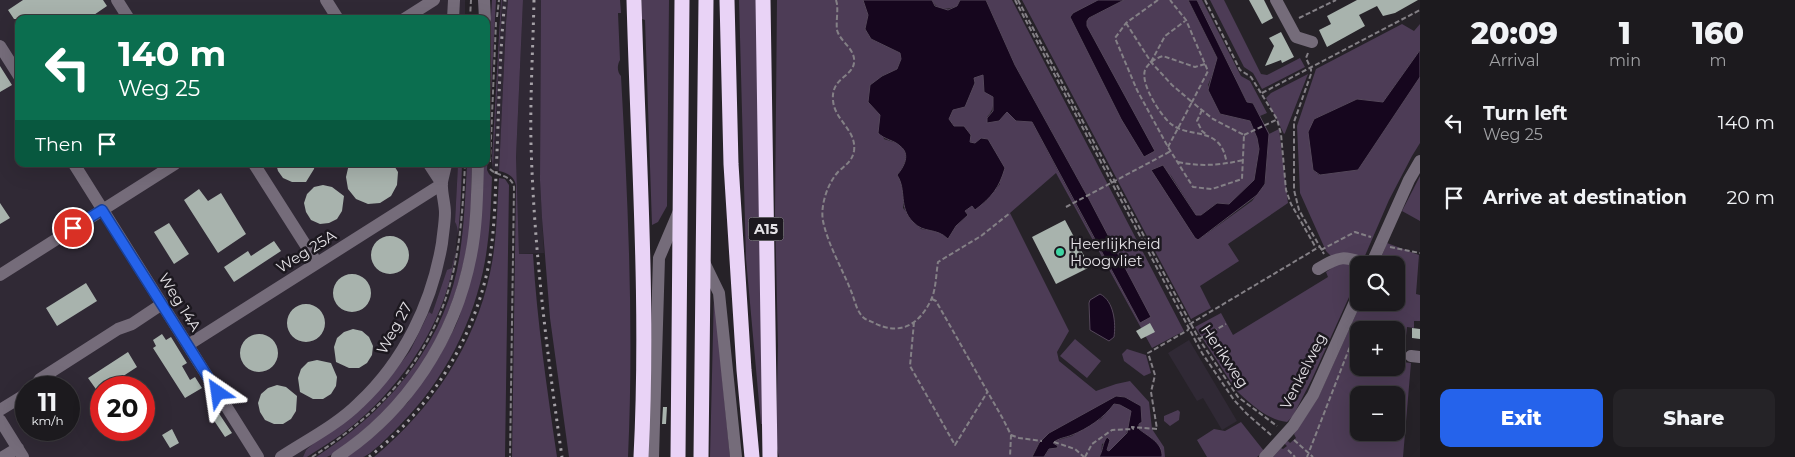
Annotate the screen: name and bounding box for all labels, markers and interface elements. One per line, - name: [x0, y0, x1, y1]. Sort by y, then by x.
- text: 20:09: [1471, 15, 1558, 52]
- text: 1: [1619, 15, 1631, 52]
- text: 160: [1692, 15, 1744, 52]
- text: 140 m: [118, 32, 226, 75]
- icon: left: [35, 35, 100, 100]
- text: Arrival: [1489, 51, 1540, 70]
- text: min: [1609, 51, 1641, 70]
- text: m: [1710, 51, 1726, 70]
- text: Weg 25: [118, 75, 200, 102]
- text: Turn left: [1483, 102, 1568, 125]
- icon: left: [1440, 109, 1468, 137]
- text: 140 m: [1718, 111, 1775, 134]
- text: Weg 25: [1483, 125, 1543, 144]
- icon: arrive: [93, 130, 121, 158]
- text: Then: [35, 133, 83, 156]
- icon: arrive: [1440, 184, 1468, 212]
- text: Arrive at destination: [1483, 186, 1687, 209]
- text: 20 m: [1727, 186, 1775, 209]
- pin: [52, 207, 94, 249]
- icon: arrive: [59, 214, 87, 242]
- road number: A15: [748, 218, 784, 240]
- street label: Weg 25A: [273, 225, 340, 277]
- place label: Heerlijkheid Hoogvliet: [1070, 234, 1161, 270]
- marker: Heerlijkheid Hoogvliet: [1054, 246, 1066, 258]
- map controls: [1350, 256, 1405, 441]
- button: search: [1350, 256, 1405, 311]
- street label: Weg 14A: [155, 269, 205, 335]
- street label: Weg 27: [372, 299, 416, 357]
- street label: Herikweg: [1197, 321, 1253, 391]
- button: +: [1350, 321, 1405, 376]
- street label: Venkelweg: [1276, 330, 1330, 412]
- position arrow: [191, 366, 243, 418]
- speed limit sign: 20: [90, 376, 155, 441]
- button: −: [1350, 386, 1405, 441]
- text: 11: [38, 387, 57, 417]
- button: Exit: [1440, 389, 1603, 447]
- button: Share: [1613, 389, 1775, 447]
- text: km/h: [31, 413, 64, 428]

